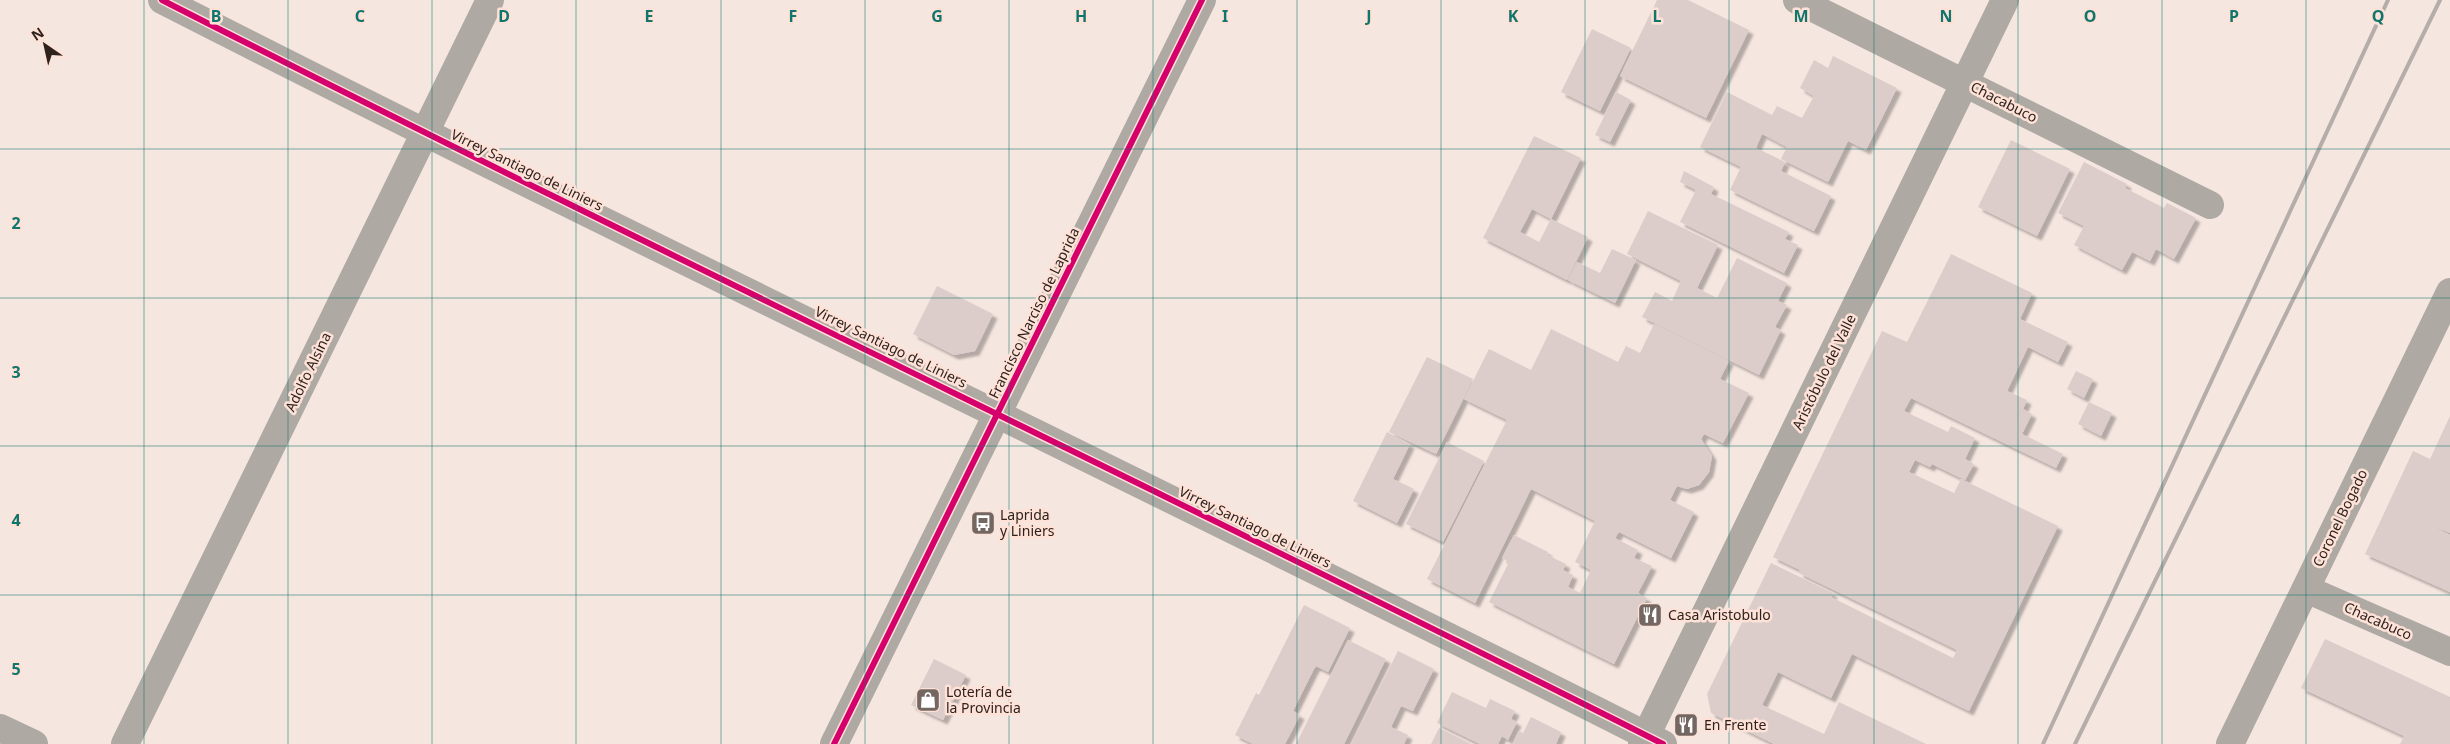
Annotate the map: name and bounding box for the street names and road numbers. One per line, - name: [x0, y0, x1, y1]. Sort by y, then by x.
- street label: Chacabuco: [1968, 77, 2041, 126]
- street label: Virrey Santiago de Liniers: [448, 124, 607, 215]
- street label: Francisco Narciso de Laprida: [984, 224, 1083, 401]
- street label: Virrey Santiago de Liniers: [812, 301, 971, 392]
- street label: Aristóbulo del Valle: [1787, 311, 1860, 433]
- street label: Adolfo Alsina: [280, 329, 335, 415]
- street label: Coronel Bogado: [2308, 466, 2371, 570]
- street label: Virrey Santiago de Liniers: [1176, 481, 1335, 572]
- street label: Chacabuco: [2341, 597, 2415, 644]

